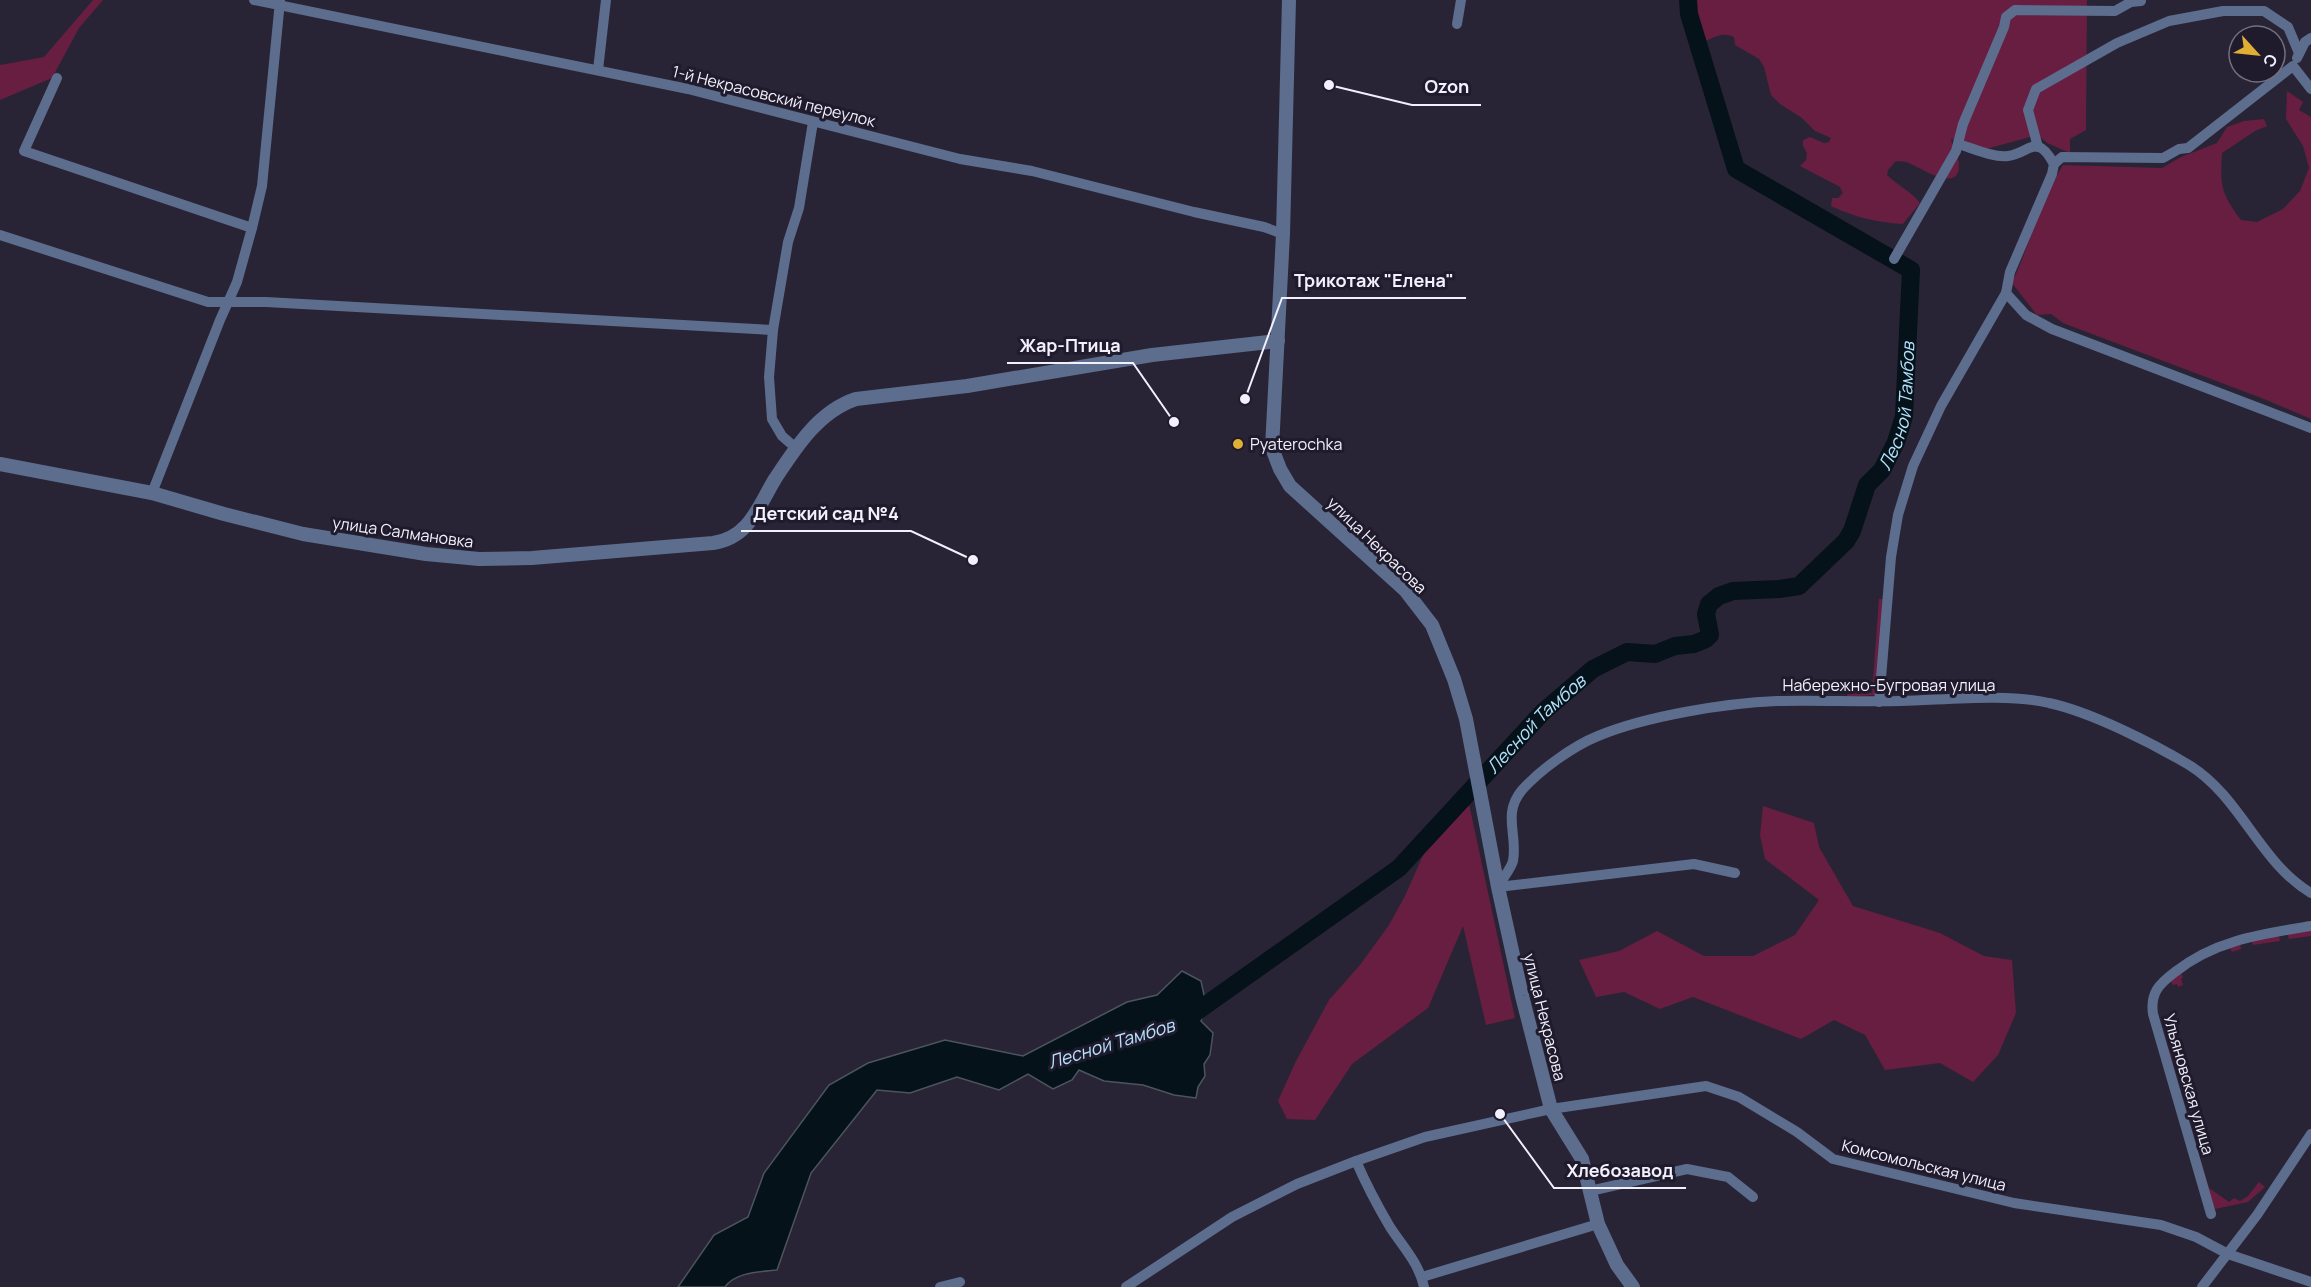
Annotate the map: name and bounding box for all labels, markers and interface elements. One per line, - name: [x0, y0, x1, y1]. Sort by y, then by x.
- north arrow: [2227, 24, 2287, 84]
- text: С: [2258, 51, 2283, 71]
- street label: 1-й Некрасовский переулок: [670, 60, 879, 132]
- callout: Ozon: [1412, 69, 1481, 105]
- text: Ozon: [1425, 74, 1469, 98]
- callout: Трикотаж "Елена": [1282, 262, 1466, 298]
- text: Трикотаж "Елена": [1294, 268, 1454, 292]
- callout: Жар-Птица: [1007, 327, 1133, 363]
- text: Жар-Птица: [1019, 333, 1121, 357]
- water label: Лесной Тамбов: [1872, 340, 1920, 474]
- place label: Pyaterochka: [1250, 433, 1342, 455]
- marker: Pyaterochka: [1231, 437, 1245, 451]
- street label: улица Некрасова: [1322, 492, 1432, 598]
- callout: Детский сад №4: [741, 495, 911, 531]
- text: Детский сад №4: [753, 501, 899, 525]
- street label: улица Салмановка: [331, 511, 475, 553]
- water label: Лесной Тамбов: [1481, 668, 1591, 778]
- street label: Набережно-Бугровая улица: [1782, 674, 1996, 696]
- street label: улица Некрасова: [1519, 951, 1571, 1083]
- street label: Ульяновская улица: [2158, 1011, 2220, 1157]
- water label: Лесной Тамбов: [1045, 1012, 1178, 1074]
- street label: Комсомольская улица: [1840, 1134, 2008, 1196]
- callout: Хлебозавод: [1554, 1152, 1686, 1188]
- text: Хлебозавод: [1566, 1158, 1674, 1182]

